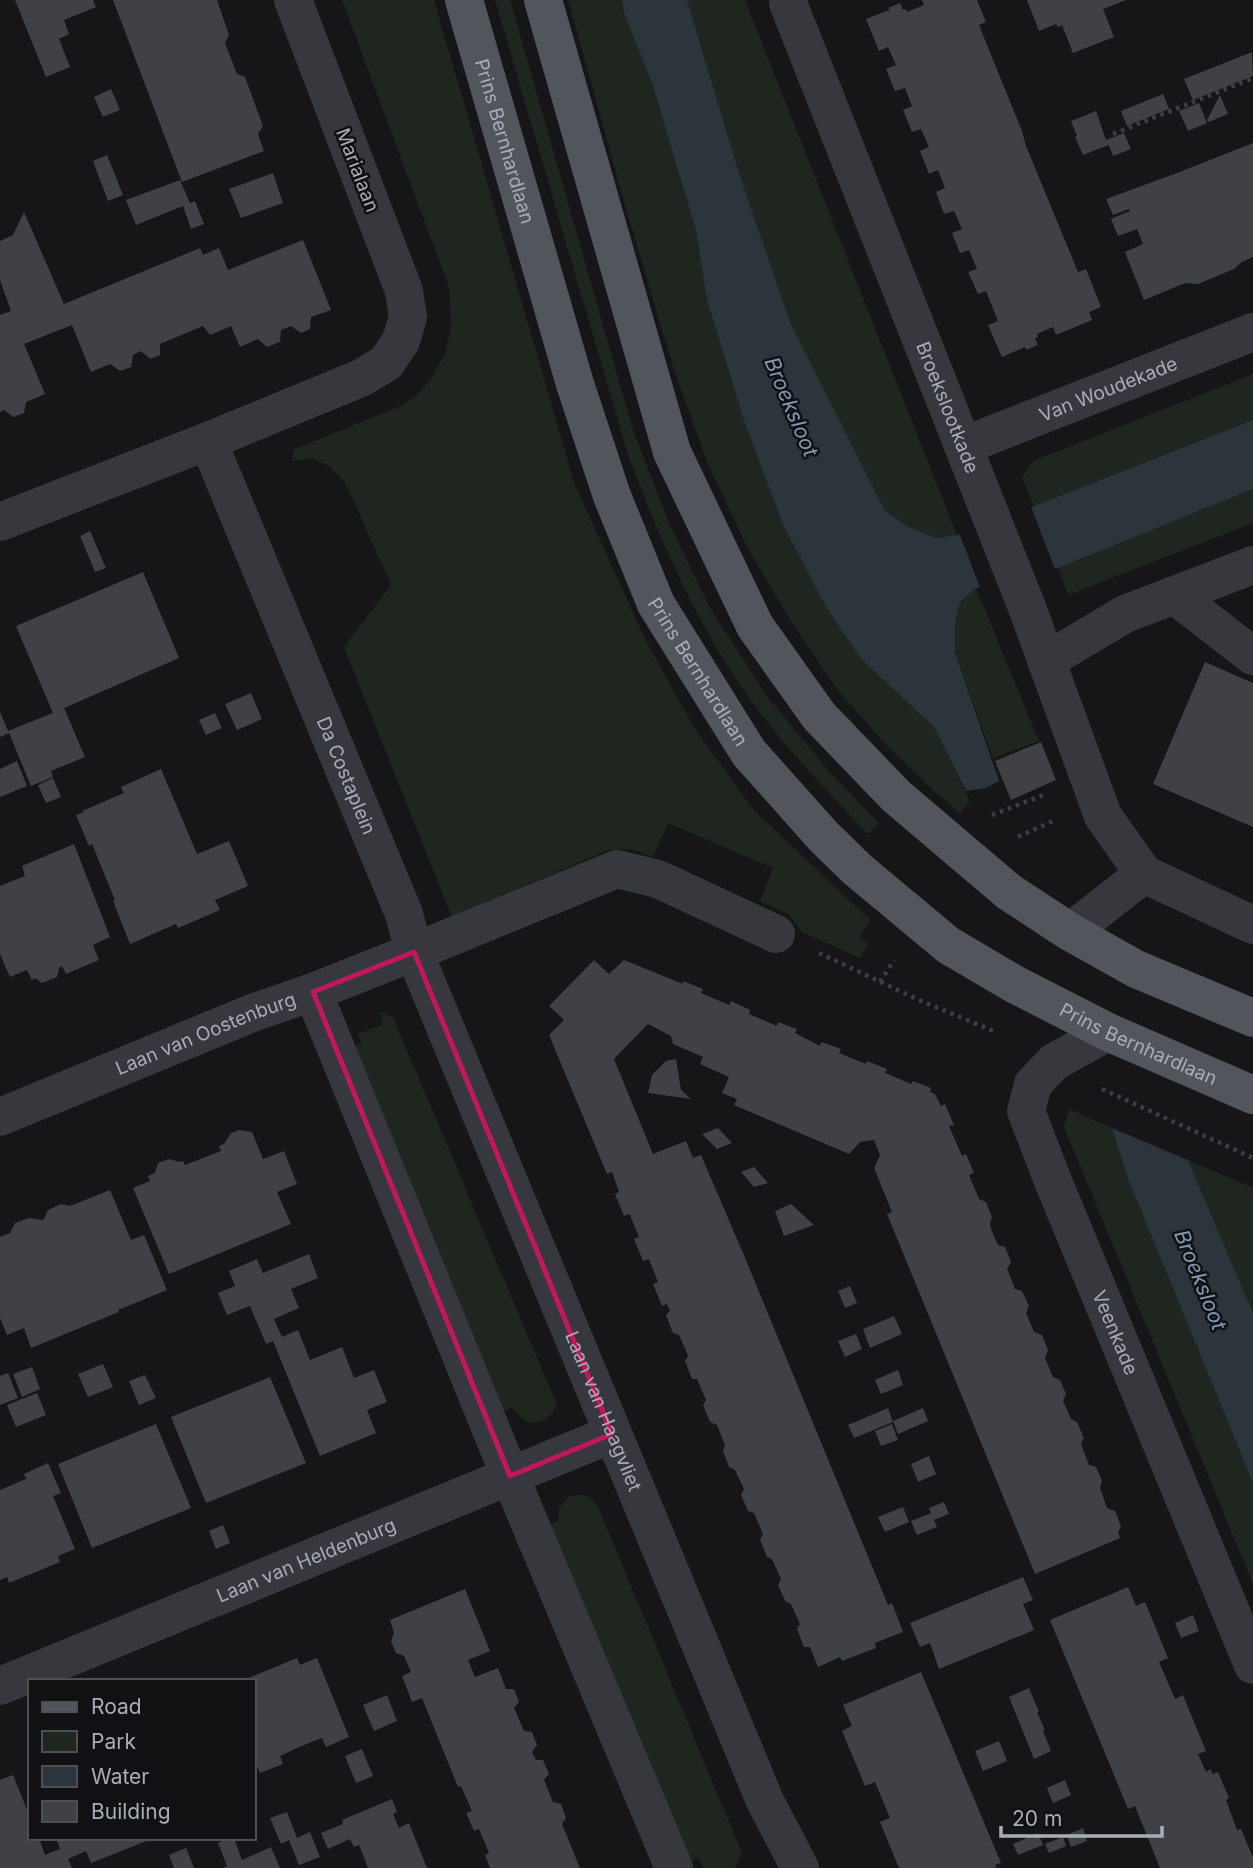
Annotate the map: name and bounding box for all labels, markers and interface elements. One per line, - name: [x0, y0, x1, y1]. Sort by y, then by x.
- street label: Prins Bernhardlaan: [470, 56, 539, 227]
- street label: Marialaan: [331, 125, 384, 215]
- street label: Broekslootkade: [911, 338, 984, 477]
- street label: Van Woudekade: [1036, 352, 1181, 427]
- water label: Broeksloot: [759, 353, 824, 461]
- street label: Prins Bernhardlaan: [643, 593, 753, 750]
- street label: Da Costaplein: [312, 713, 381, 838]
- street label: Laan van Oostenburg: [112, 988, 299, 1080]
- street label: Prins Bernhardlaan: [1056, 998, 1221, 1090]
- water label: Broeksloot: [1169, 1226, 1232, 1335]
- street label: Veenkade: [1087, 1287, 1143, 1378]
- street label: Laan van Haagvliet: [560, 1328, 647, 1495]
- street label: Laan van Heldenburg: [213, 1513, 399, 1608]
- legend: [28, 1679, 256, 1840]
- text: Road: [91, 1694, 142, 1719]
- text: Park: [91, 1729, 136, 1754]
- text: Water: [91, 1764, 149, 1789]
- scale bar: [1001, 1794, 1162, 1838]
- text: Building: [91, 1799, 171, 1824]
- text: 20 m: [1012, 1806, 1062, 1831]

